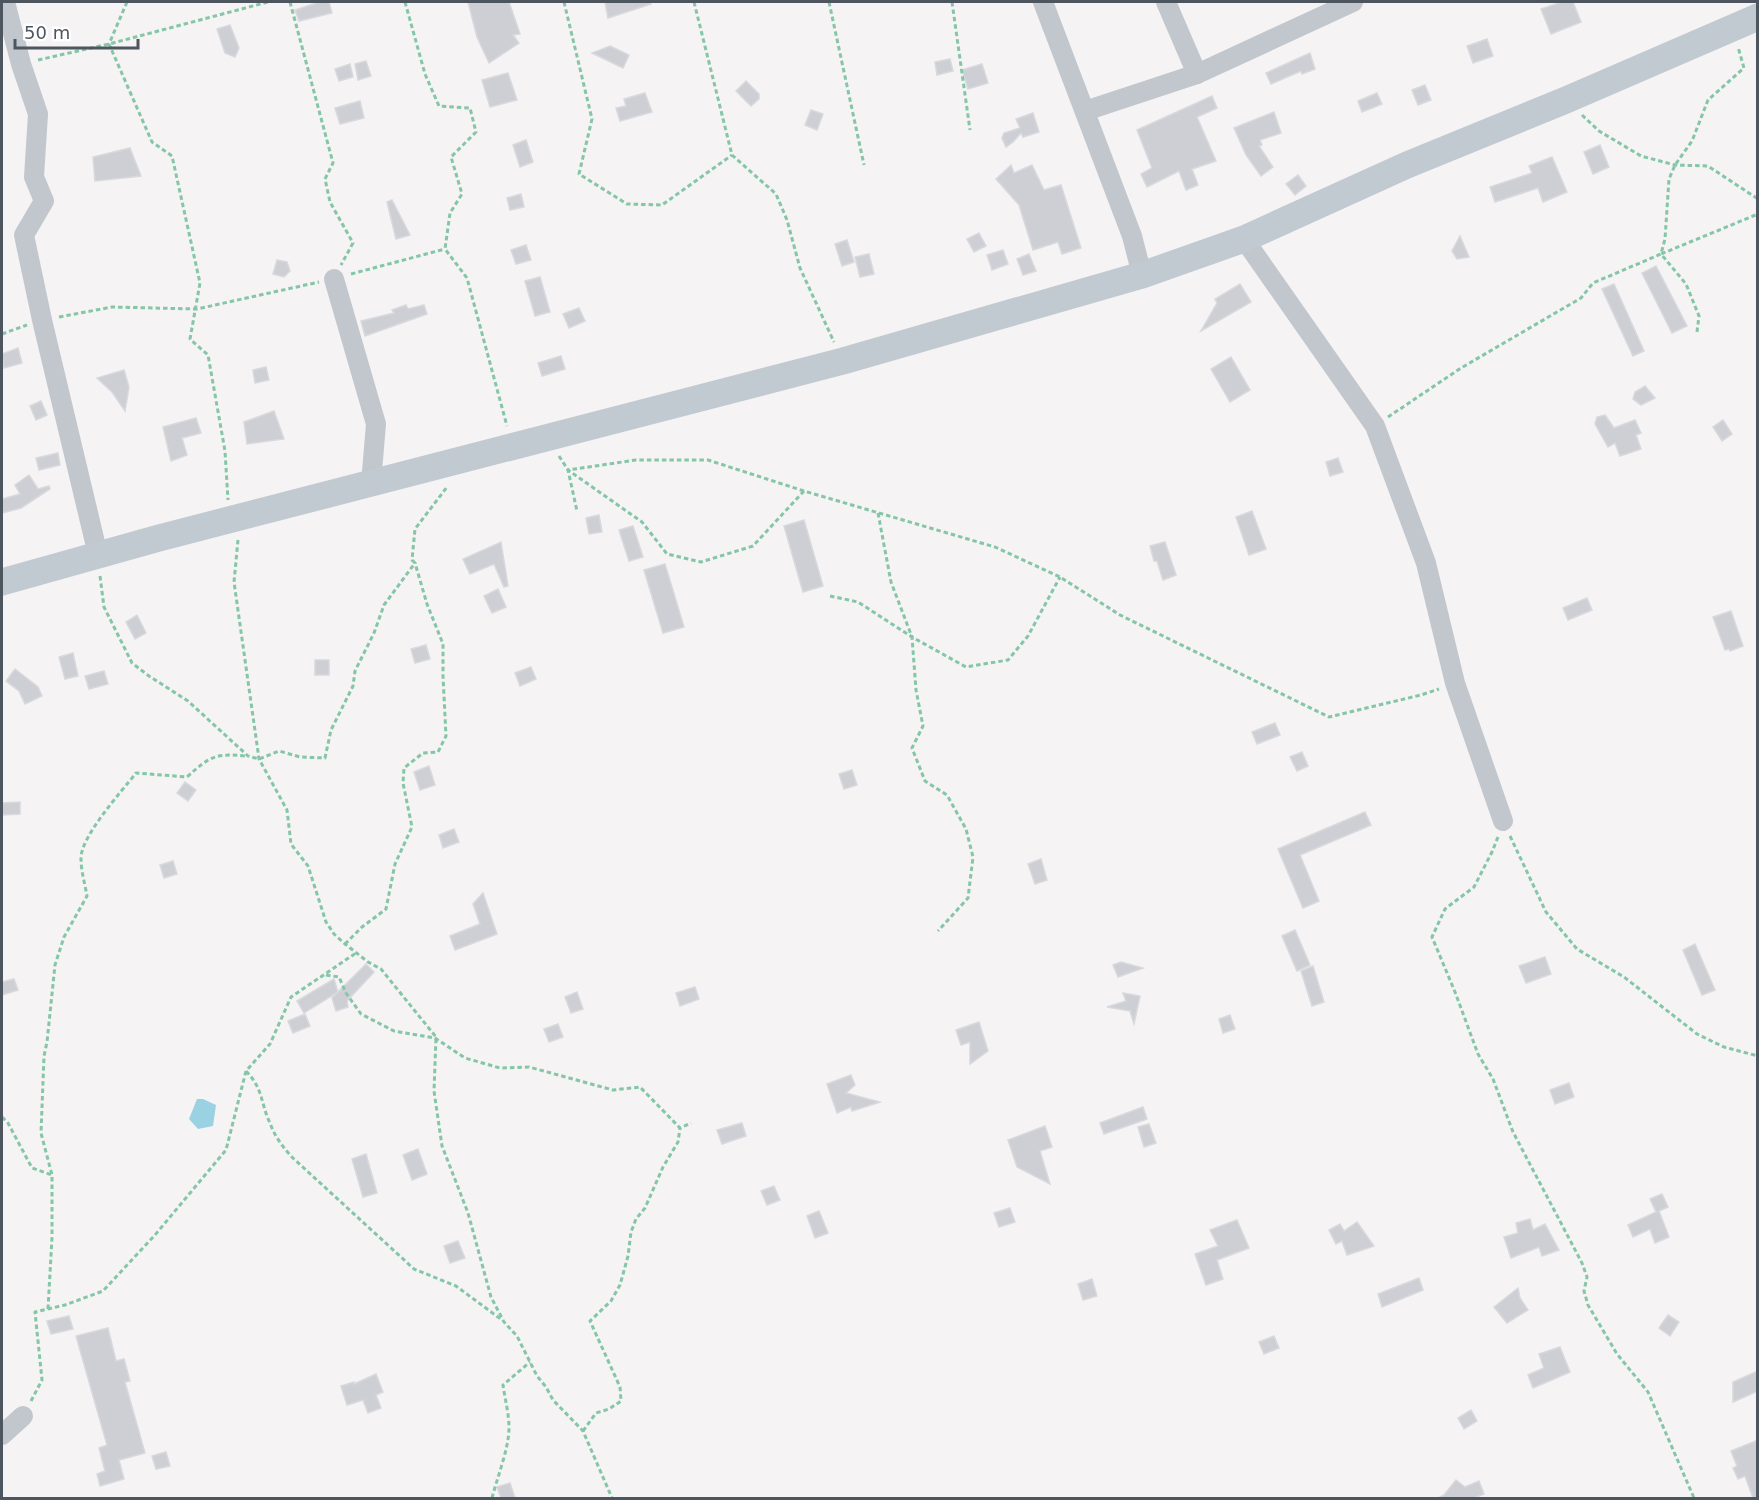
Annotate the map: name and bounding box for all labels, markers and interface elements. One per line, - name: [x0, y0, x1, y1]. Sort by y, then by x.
- scale bar: [15, 12, 138, 50]
- text: 50 m: [24, 22, 70, 43]

